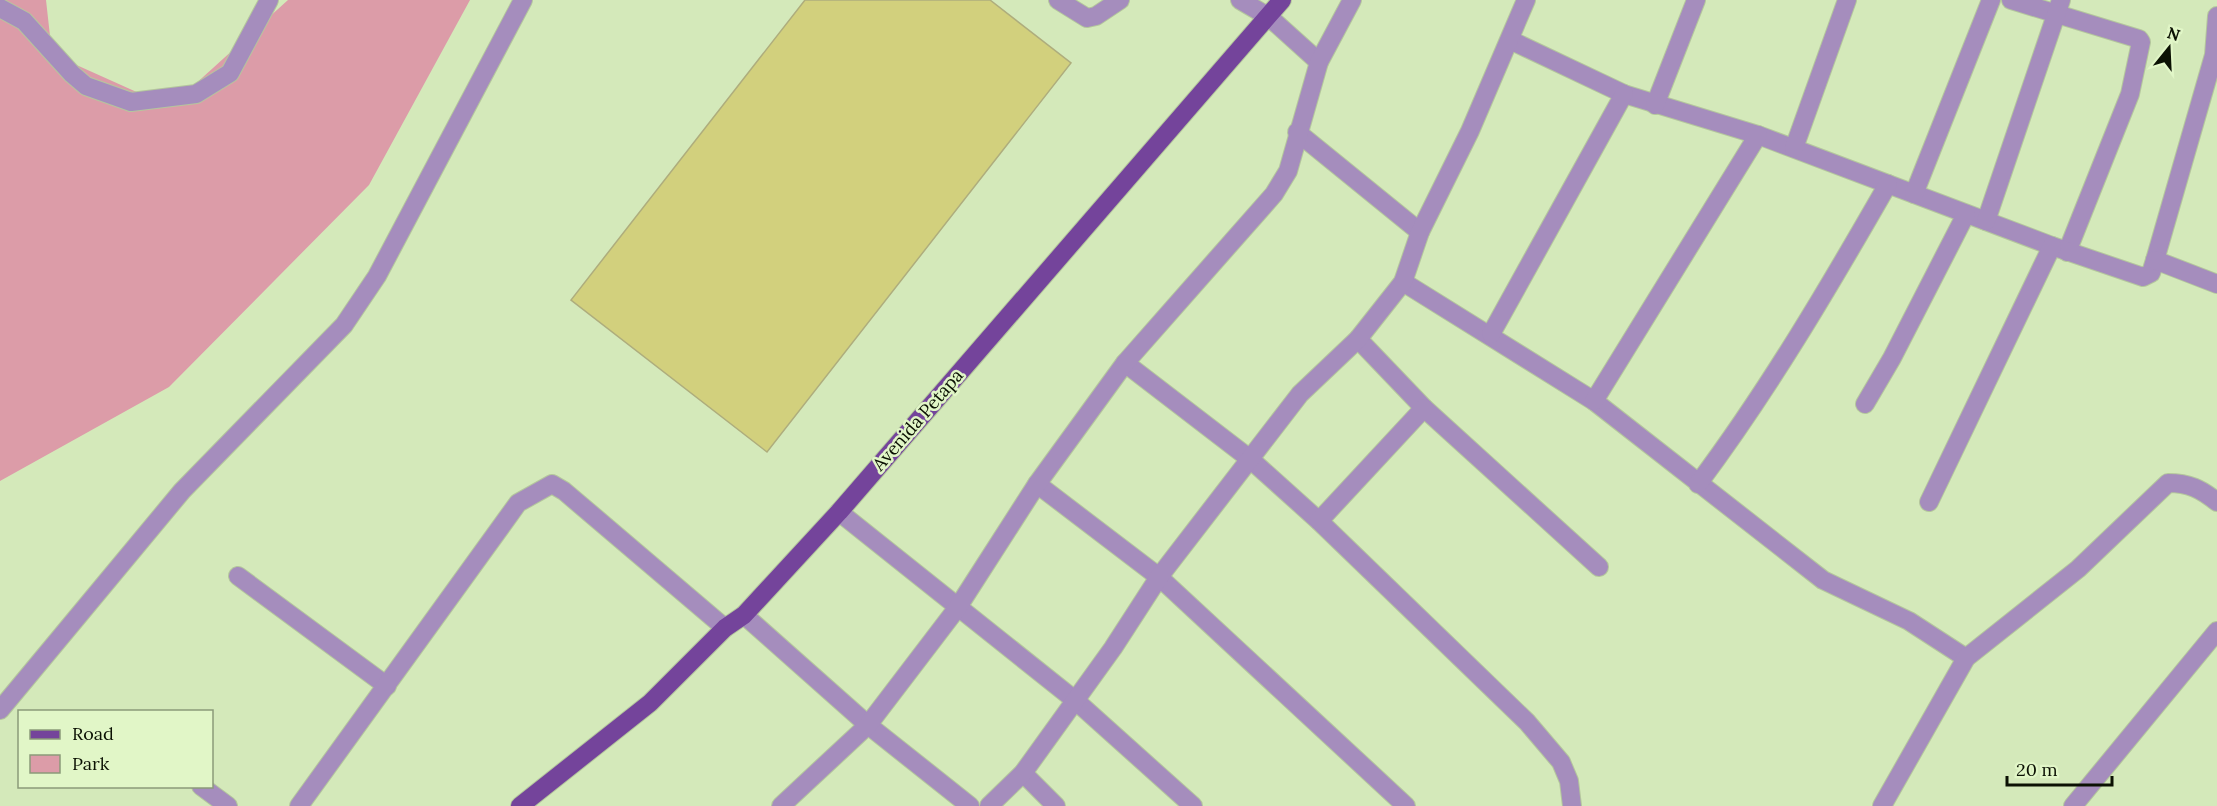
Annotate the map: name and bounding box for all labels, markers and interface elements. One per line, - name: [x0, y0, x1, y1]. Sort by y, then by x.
- north arrow: [2139, 18, 2199, 78]
- text: N: [2165, 22, 2183, 45]
- street label: Avenida Petapa: [867, 364, 968, 476]
- legend: [18, 710, 213, 788]
- text: Road: [72, 722, 114, 745]
- scale bar: [2007, 749, 2112, 787]
- text: Park: [72, 752, 110, 775]
- text: 20 m: [2016, 758, 2058, 781]

